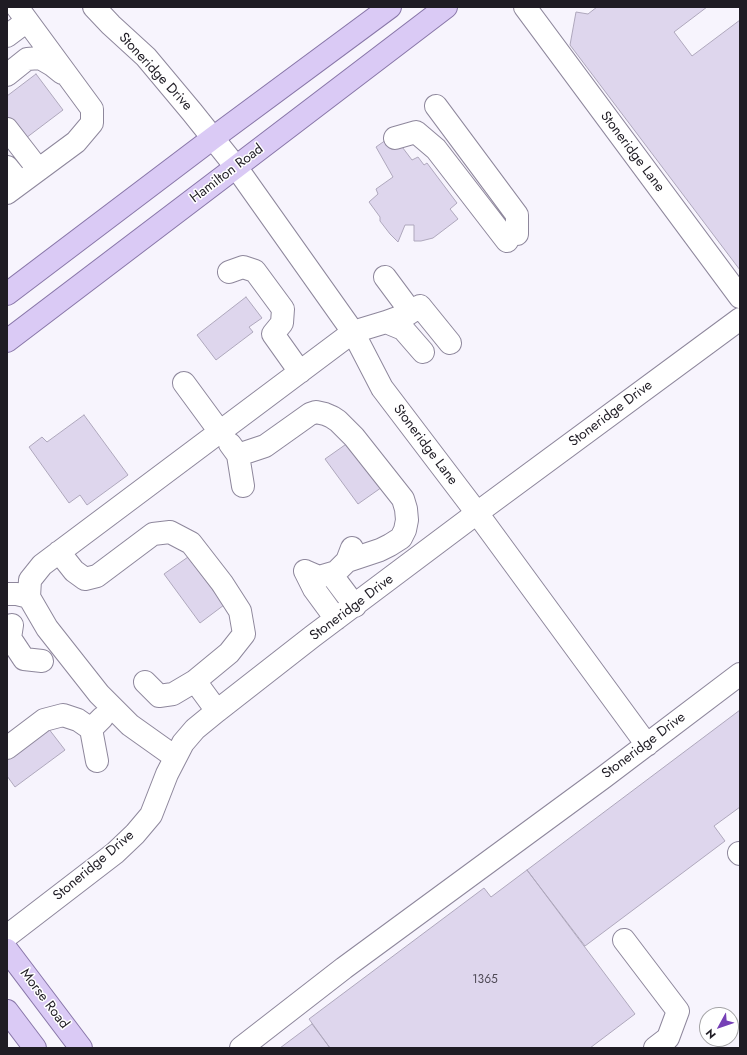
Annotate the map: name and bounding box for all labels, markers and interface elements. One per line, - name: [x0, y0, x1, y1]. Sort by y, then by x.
- street label: Stoneridge Drive: [115, 30, 195, 114]
- street label: Stoneridge Lane: [596, 108, 668, 196]
- street label: Hamilton Road: [187, 141, 267, 207]
- street label: Stoneridge Drive: [566, 377, 656, 451]
- street label: Stoneridge Lane: [389, 401, 461, 489]
- street label: Stoneridge Drive: [307, 571, 397, 645]
- street label: Stoneridge Drive: [599, 709, 689, 783]
- street label: Stoneridge Drive: [50, 827, 138, 905]
- street label: Morse Road: [16, 966, 72, 1032]
- house number: 1365: [472, 973, 498, 987]
- north arrow: [699, 1007, 739, 1047]
- text: N: [702, 1026, 720, 1043]

